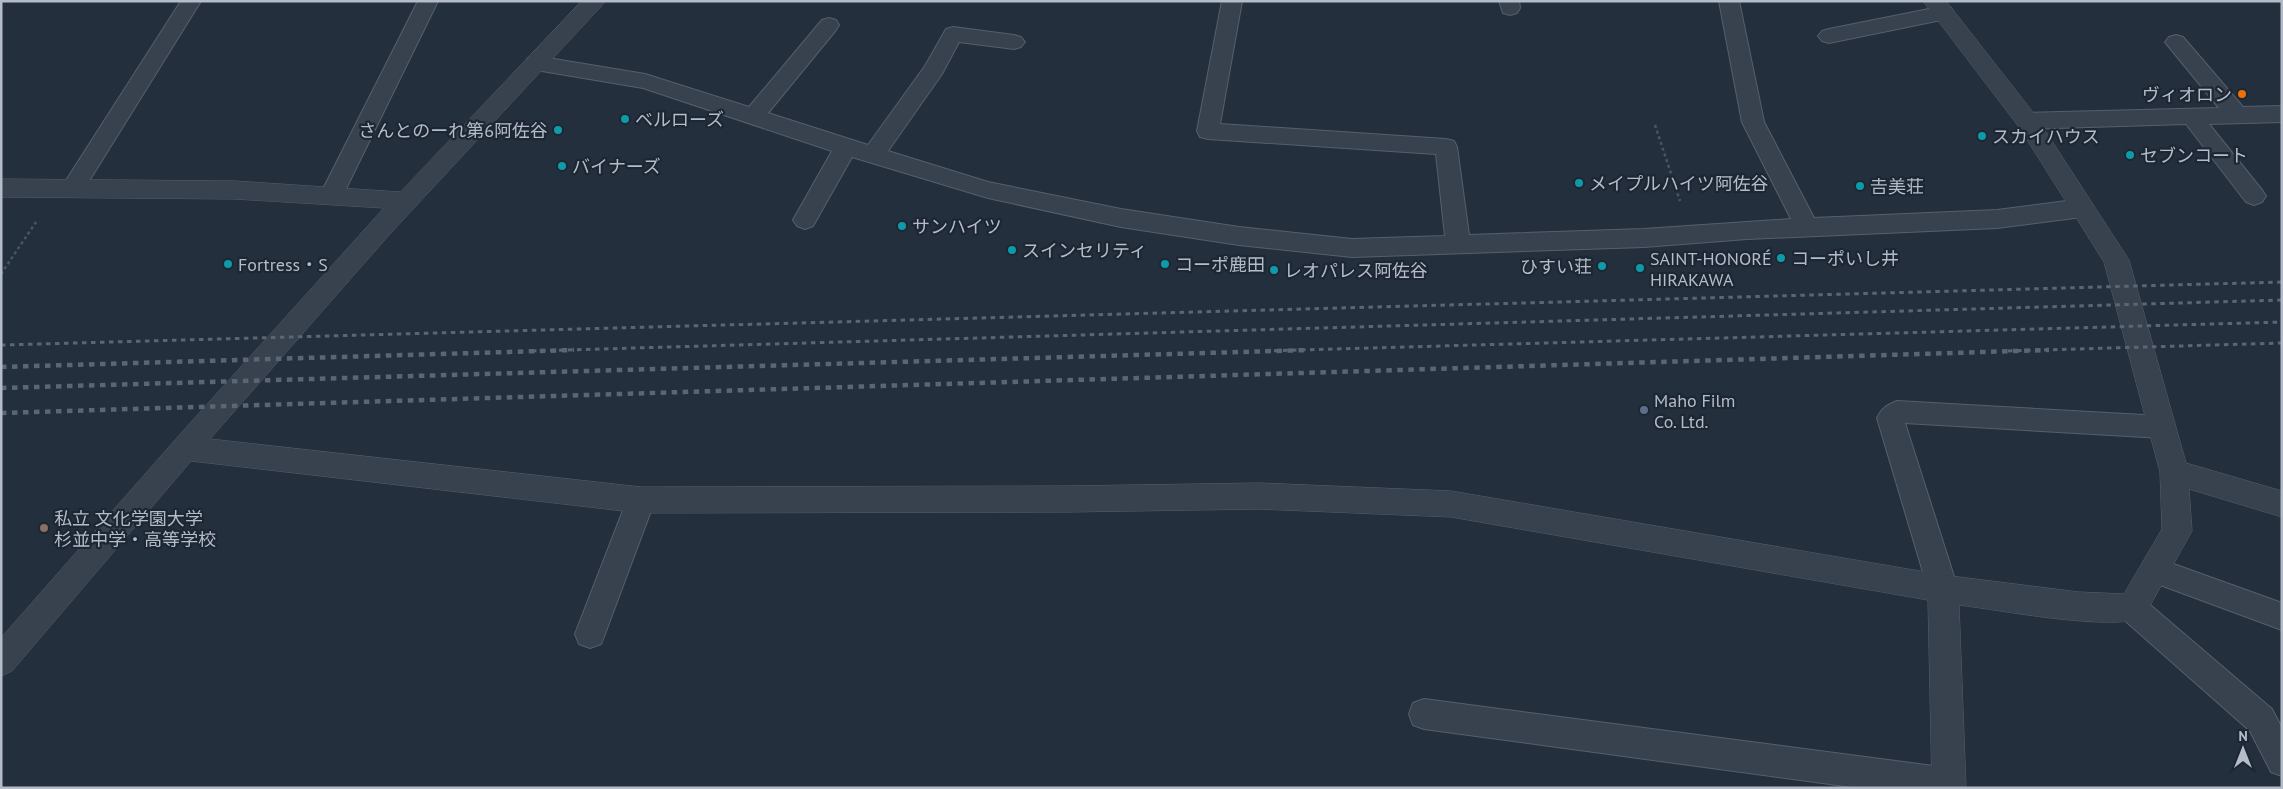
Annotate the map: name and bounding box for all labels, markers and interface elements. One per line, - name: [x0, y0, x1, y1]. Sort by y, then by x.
- place label: ヴィオロン: [2142, 83, 2232, 106]
- marker: ヴィオロン: [2236, 88, 2248, 100]
- place label: ベルローズ: [635, 108, 724, 131]
- marker: ベルローズ: [619, 113, 631, 125]
- place label: さんとのーれ第6阿佐谷: [358, 119, 548, 142]
- marker: さんとのーれ第6阿佐谷: [552, 124, 564, 136]
- place label: スカイハウス: [1992, 125, 2100, 148]
- marker: スカイハウス: [1976, 130, 1988, 142]
- place label: セブンコート: [2140, 144, 2248, 167]
- marker: セブンコート: [2124, 149, 2136, 161]
- place label: バイナーズ: [572, 155, 661, 178]
- marker: バイナーズ: [556, 160, 568, 172]
- place label: メイプルハイツ阿佐谷: [1589, 172, 1769, 195]
- place label: 𠮷美荘: [1870, 175, 1924, 198]
- marker: メイプルハイツ阿佐谷: [1573, 177, 1585, 189]
- marker: 𠮷美荘: [1854, 180, 1866, 192]
- place label: サンハイツ: [912, 215, 1002, 238]
- marker: サンハイツ: [896, 220, 908, 232]
- place label: スインセリティ: [1022, 239, 1147, 262]
- marker: スインセリティ: [1006, 244, 1018, 256]
- place label: SAINT-HONORÉ HIRAKAWA: [1650, 247, 1772, 291]
- place label: コーポいし井: [1791, 247, 1899, 270]
- marker: コーポいし井: [1775, 252, 1787, 264]
- place label: Fortress・S: [238, 253, 328, 276]
- place label: コーポ鹿田: [1175, 253, 1265, 276]
- place label: ひすい荘: [1520, 255, 1592, 278]
- marker: Fortress・S: [222, 258, 234, 270]
- marker: コーポ鹿田: [1159, 258, 1171, 270]
- place label: レオパレス阿佐谷: [1284, 259, 1428, 282]
- marker: ひすい荘: [1596, 260, 1608, 272]
- marker: SAINT-HONORÉ HIRAKAWA: [1634, 262, 1646, 274]
- marker: レオパレス阿佐谷: [1268, 264, 1280, 276]
- place label: Maho Film Co. Ltd.: [1654, 389, 1735, 433]
- marker: Maho Film Co. Ltd.: [1638, 404, 1650, 416]
- place label: 私立 文化学園大学 杉並中学・高等学校: [54, 507, 216, 551]
- marker: 私立 文化学園大学 杉並中学・高等学校: [38, 522, 50, 534]
- north arrow: [2218, 724, 2268, 774]
- text: N: [2238, 727, 2248, 745]

